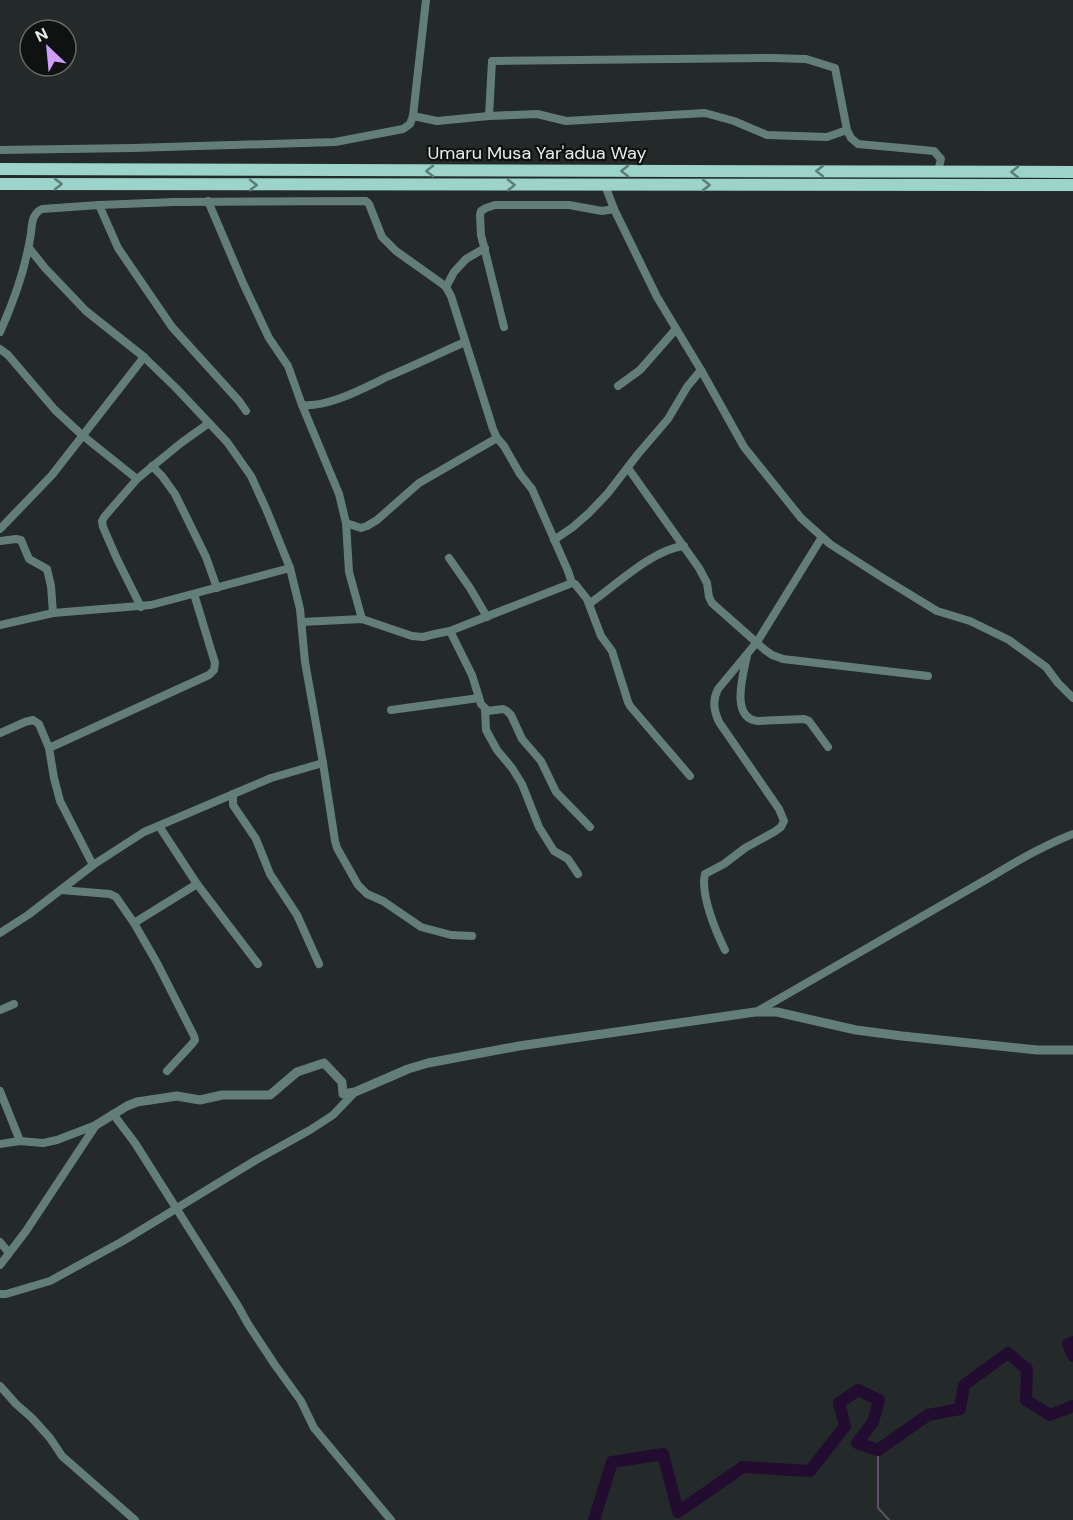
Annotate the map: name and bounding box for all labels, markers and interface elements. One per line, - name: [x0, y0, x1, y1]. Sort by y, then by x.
- north arrow: [18, 18, 78, 78]
- text: N: [32, 23, 51, 47]
- street label: Umaru Musa Yar'adua Way: [428, 141, 646, 165]
- one-way arrow: [425, 164, 434, 177]
- one-way arrow: [620, 165, 629, 177]
- one-way arrow: [815, 165, 824, 177]
- one-way arrow: [1010, 166, 1019, 178]
- one-way arrow: [54, 178, 63, 190]
- one-way arrow: [249, 179, 258, 191]
- one-way arrow: [507, 179, 516, 191]
- one-way arrow: [702, 179, 711, 191]

